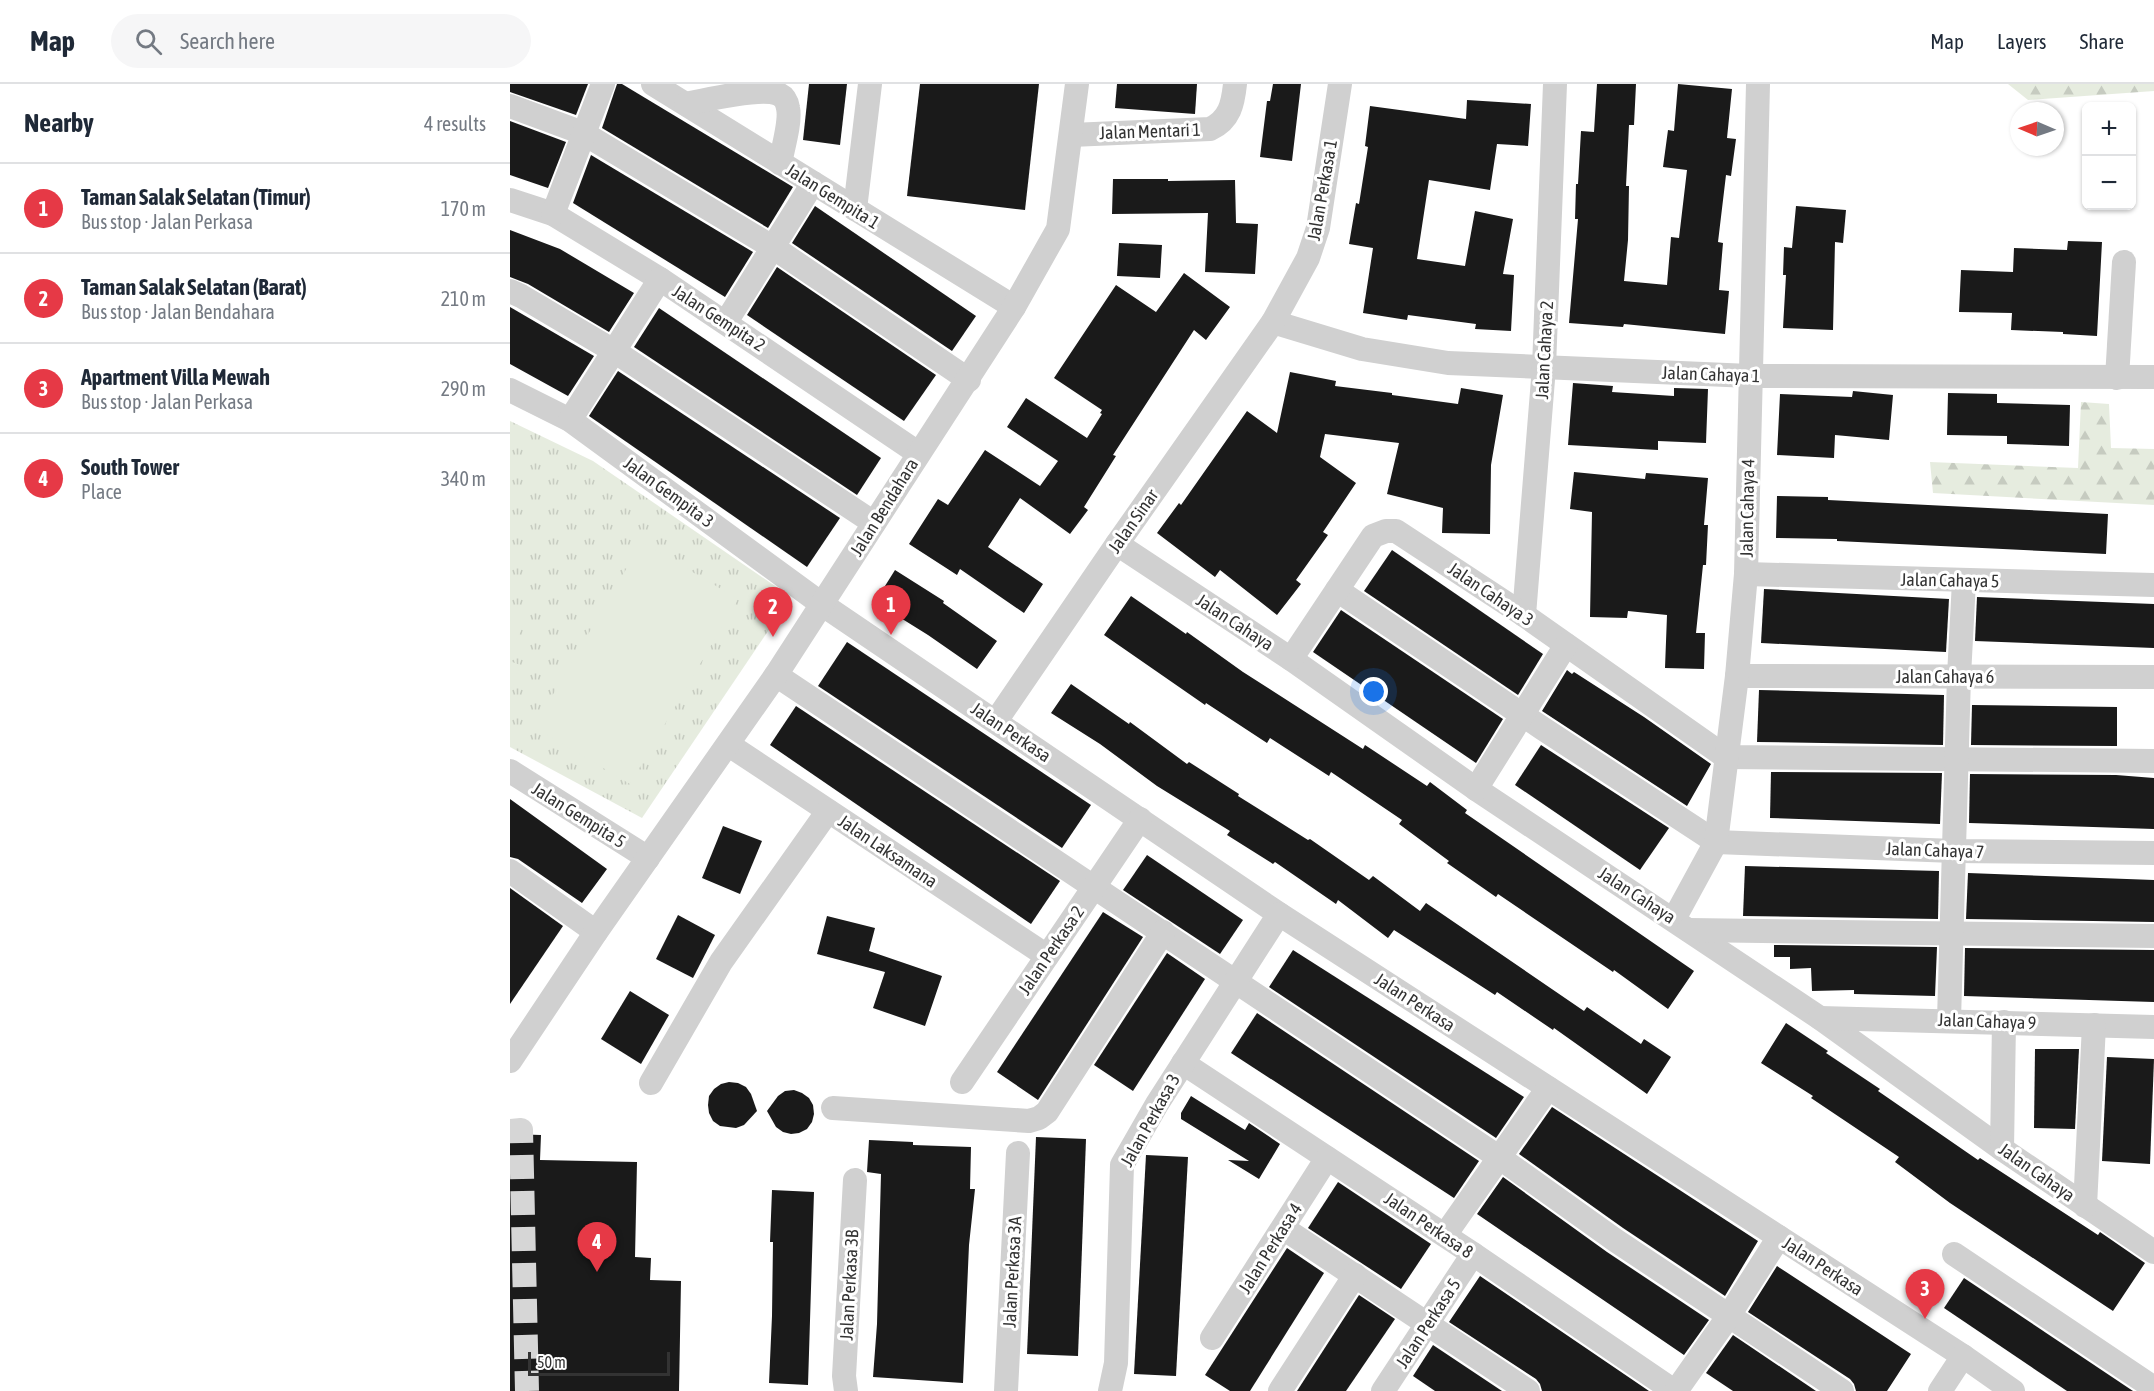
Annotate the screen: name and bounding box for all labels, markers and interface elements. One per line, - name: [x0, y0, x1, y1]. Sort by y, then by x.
- search box: [111, 14, 531, 68]
- text: Map: [30, 25, 75, 57]
- icon: search: [132, 25, 165, 58]
- text: Search here: [180, 28, 275, 54]
- text: Map: [1930, 29, 1964, 53]
- text: Layers: [1997, 29, 2047, 53]
- text: Share: [2080, 29, 2124, 53]
- north arrow: [2010, 102, 2064, 156]
- map controls: [2082, 102, 2136, 210]
- button: +: [2082, 102, 2136, 156]
- text: Nearby: [24, 108, 94, 138]
- text: 4 results: [424, 112, 486, 135]
- street label: Jalan Mentari 1: [1099, 119, 1201, 143]
- street label: Jalan Perkasa 1: [1303, 138, 1341, 242]
- button: −: [2082, 156, 2136, 210]
- street label: Jalan Gempita 1: [782, 159, 884, 233]
- text: Taman Salak Selatan (Timur): [81, 184, 311, 210]
- text: 1: [39, 197, 48, 220]
- text: 170 m: [441, 197, 486, 220]
- text: Bus stop · Jalan Perkasa: [81, 210, 253, 233]
- text: Taman Salak Selatan (Barat): [81, 274, 307, 300]
- street label: Jalan Gempita 2: [669, 280, 769, 356]
- text: 2: [39, 287, 48, 310]
- text: 210 m: [441, 287, 486, 310]
- text: Bus stop · Jalan Bendahara: [81, 300, 275, 323]
- street label: Jalan Cahaya 2: [1531, 300, 1557, 400]
- street label: Jalan Cahaya 1: [1661, 362, 1761, 386]
- text: Apartment Villa Mewah: [81, 364, 270, 390]
- text: 3: [39, 377, 48, 400]
- text: 290 m: [441, 377, 486, 400]
- text: Bus stop · Jalan Perkasa: [81, 390, 253, 413]
- street label: Jalan Gempita 3: [620, 452, 718, 532]
- text: South Tower: [81, 454, 179, 480]
- street label: Jalan Bendahara: [846, 454, 922, 560]
- street label: Jalan Cahaya 4: [1736, 459, 1758, 557]
- text: 4: [39, 467, 48, 490]
- text: 340 m: [441, 467, 486, 490]
- text: Place: [81, 480, 122, 503]
- street label: Jalan Sinar: [1104, 485, 1163, 557]
- street label: Jalan Cahaya 3: [1444, 558, 1538, 630]
- street label: Jalan Cahaya 5: [1901, 569, 1999, 591]
- pin: 1: [872, 586, 910, 635]
- pin: 2: [754, 588, 792, 637]
- street label: Jalan Cahaya: [1193, 589, 1277, 655]
- street label: Jalan Cahaya 6: [1896, 666, 1994, 687]
- your location: [1359, 677, 1388, 706]
- street label: Jalan Perkasa: [967, 698, 1055, 766]
- street label: Jalan Gempita 5: [528, 778, 630, 852]
- street label: Jalan Laksamana: [835, 810, 941, 892]
- street label: Jalan Cahaya 7: [1885, 838, 1985, 862]
- street label: Jalan Cahaya: [1595, 862, 1679, 928]
- street label: Jalan Perkasa 2: [1014, 902, 1088, 998]
- street label: Jalan Perkasa: [1371, 968, 1459, 1036]
- street label: Jalan Cahaya 9: [1937, 1009, 2037, 1033]
- street label: Jalan Perkasa 3: [1116, 1070, 1184, 1170]
- street label: Jalan Cahaya: [1995, 1138, 2079, 1206]
- street label: Jalan Perkasa 8: [1381, 1188, 1477, 1262]
- street label: Jalan Perkasa 4: [1234, 1199, 1306, 1297]
- street label: Jalan Perkasa 3A: [999, 1216, 1025, 1328]
- pin: 4: [578, 1222, 616, 1272]
- street label: Jalan Perkasa 3B: [836, 1229, 862, 1341]
- street label: Jalan Perkasa: [1779, 1232, 1867, 1300]
- pin: 3: [1906, 1270, 1944, 1319]
- street label: Jalan Perkasa 5: [1391, 1274, 1465, 1372]
- scale bar: [528, 1349, 670, 1376]
- text: 50 m: [537, 1353, 566, 1371]

